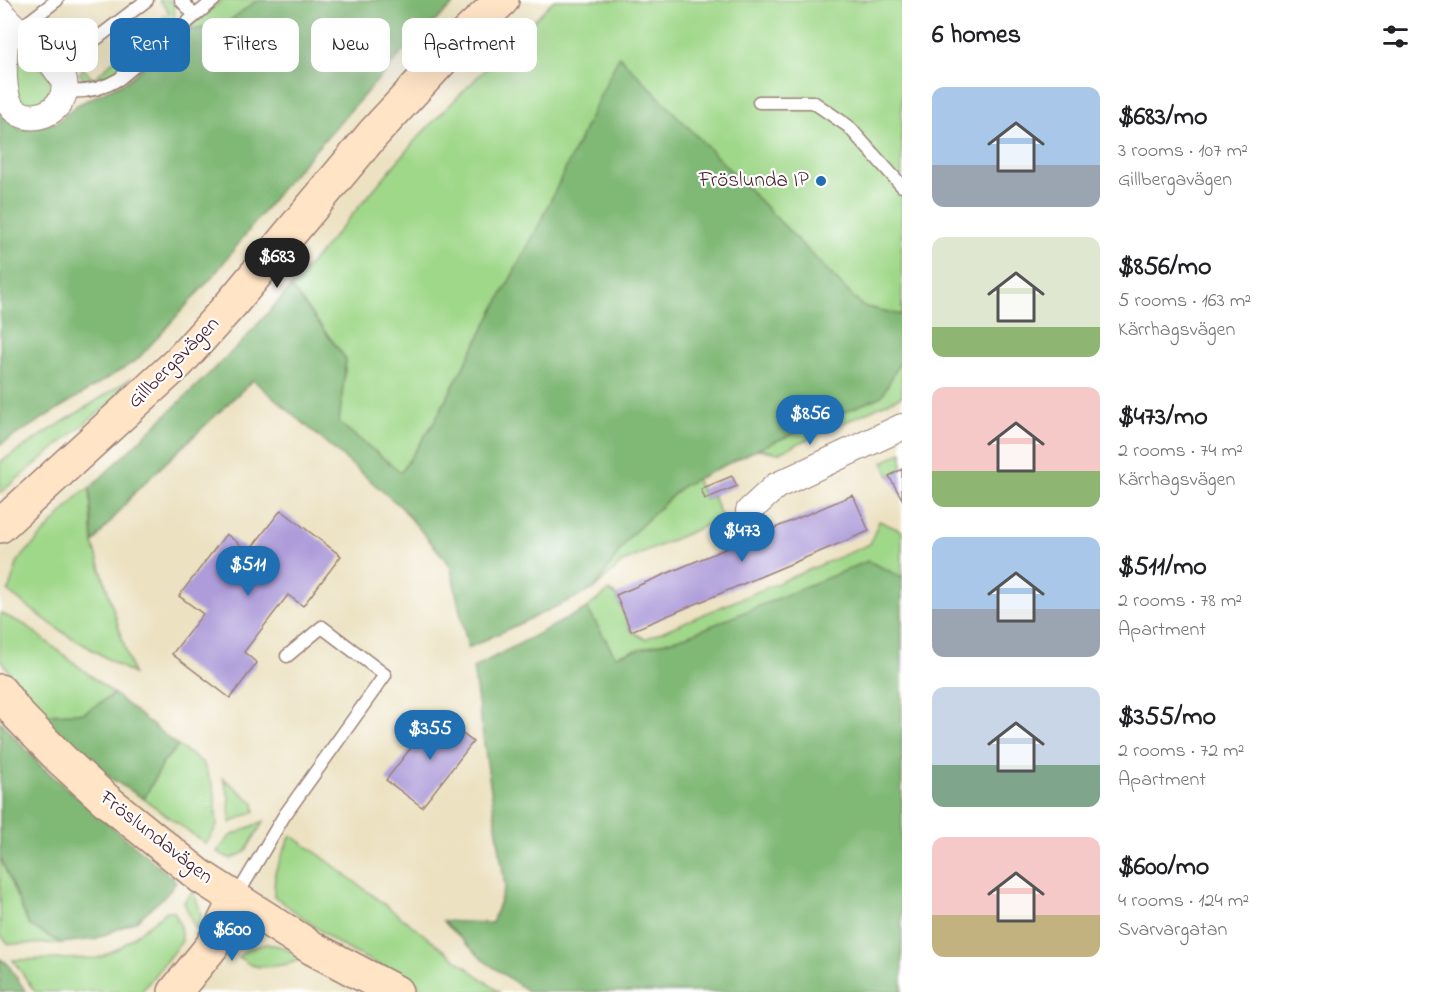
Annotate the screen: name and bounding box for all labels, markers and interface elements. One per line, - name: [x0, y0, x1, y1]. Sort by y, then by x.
- text: 6 homes: [932, 17, 1021, 55]
- chip: Buy: [18, 18, 98, 72]
- chip: Rent: [110, 18, 190, 72]
- chip: Filters: [202, 18, 299, 72]
- chip: New: [311, 18, 390, 72]
- chip: Apartment: [402, 18, 537, 72]
- icon: filters: [1379, 20, 1412, 53]
- text: $683/mo: [1118, 99, 1207, 137]
- icon: home: [980, 111, 1052, 183]
- text: 3 rooms · 107 m²: [1118, 137, 1248, 166]
- place label: Fröslunda IP: [698, 166, 809, 196]
- text: Gillbergavägen: [1118, 166, 1232, 195]
- marker: Fröslunda IP: [814, 174, 828, 188]
- pin: $683: [241, 238, 313, 289]
- text: $683: [259, 243, 295, 272]
- text: $856/mo: [1118, 249, 1212, 287]
- icon: home: [980, 261, 1052, 333]
- text: 5 rooms · 163 m²: [1118, 287, 1251, 316]
- street label: Gillbergavägen: [121, 310, 228, 417]
- text: Kärrhagsvägen: [1118, 316, 1235, 345]
- pin: $856: [774, 395, 846, 446]
- text: $473/mo: [1118, 399, 1208, 437]
- text: $856: [790, 400, 830, 429]
- icon: home: [980, 411, 1052, 483]
- text: 2 rooms · 74 m²: [1118, 437, 1243, 466]
- text: Kärrhagsvägen: [1118, 466, 1235, 495]
- pin: $473: [706, 512, 778, 563]
- text: $473: [724, 517, 760, 546]
- pin: $511: [212, 546, 284, 597]
- text: $511/mo: [1118, 549, 1207, 587]
- text: $511: [230, 551, 266, 580]
- icon: home: [980, 561, 1052, 633]
- text: 2 rooms · 78 m²: [1118, 587, 1242, 616]
- text: Apartment: [1118, 616, 1206, 645]
- text: $355/mo: [1118, 699, 1216, 737]
- pin: $355: [394, 710, 466, 761]
- icon: home: [980, 711, 1052, 783]
- text: $355: [408, 715, 452, 744]
- text: 2 rooms · 72 m²: [1118, 737, 1245, 766]
- text: Apartment: [1118, 766, 1206, 795]
- street label: Fröslundavägen: [91, 783, 219, 894]
- text: $600/mo: [1118, 849, 1209, 887]
- icon: home: [980, 861, 1052, 933]
- text: 4 rooms · 124 m²: [1118, 887, 1249, 916]
- pin: $600: [196, 911, 268, 962]
- text: $600: [213, 916, 251, 945]
- text: Svarvargatan: [1118, 916, 1227, 945]

